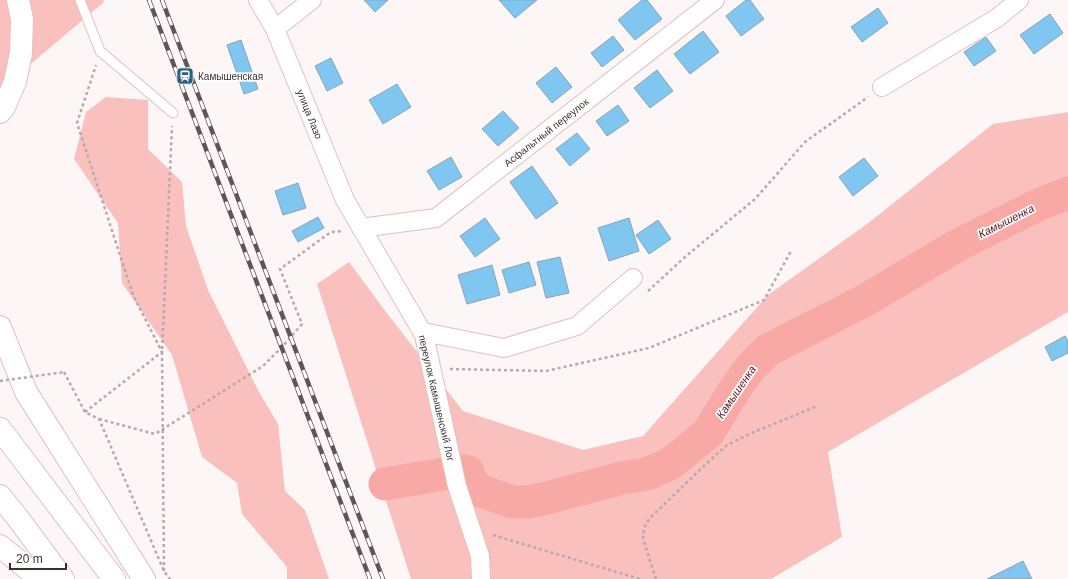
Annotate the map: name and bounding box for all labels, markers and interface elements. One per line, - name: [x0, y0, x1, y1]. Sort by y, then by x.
- station icon: Камышенская: [175, 66, 195, 86]
- place label: Камышенская: [198, 71, 263, 82]
- street label: улица Лазо: [295, 88, 325, 141]
- street label: Асфальтный переулок: [502, 96, 591, 169]
- water label: Камышенка: [976, 202, 1036, 240]
- street label: переулок Камышенский Лог: [417, 334, 456, 463]
- water label: Камышенка: [714, 363, 758, 421]
- scale bar: [10, 545, 66, 571]
- text: 20 m: [16, 552, 43, 566]

